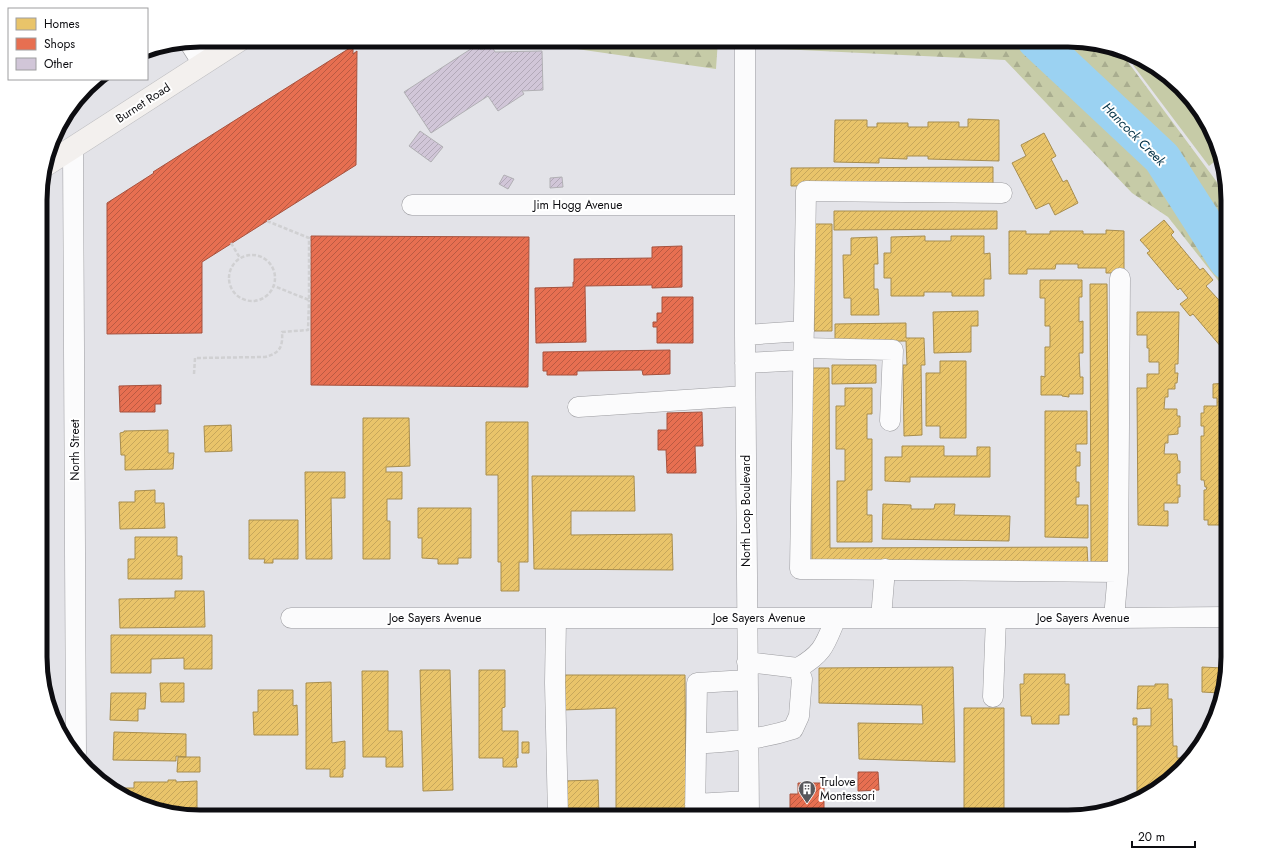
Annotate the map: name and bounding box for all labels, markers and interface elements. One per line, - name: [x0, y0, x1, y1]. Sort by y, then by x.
- legend: [8, 8, 148, 80]
- text: Homes: [44, 15, 80, 33]
- text: Shops: [44, 35, 75, 53]
- text: Other: [44, 55, 74, 73]
- street label: Burnet Road: [112, 79, 174, 127]
- water label: Hancock Creek: [1098, 98, 1170, 170]
- street label: Jim Hogg Avenue: [532, 196, 622, 214]
- street label: North Street: [66, 419, 84, 481]
- street label: North Loop Boulevard: [737, 455, 755, 567]
- street label: Joe Sayers Avenue: [387, 609, 481, 627]
- street label: Joe Sayers Avenue: [711, 609, 805, 627]
- street label: Joe Sayers Avenue: [1035, 609, 1129, 627]
- place label: Trulove Montessori: [820, 773, 875, 805]
- building icon: Trulove Montessori: [797, 779, 817, 804]
- scale bar: [1132, 823, 1195, 849]
- text: 20 m: [1138, 828, 1165, 846]

